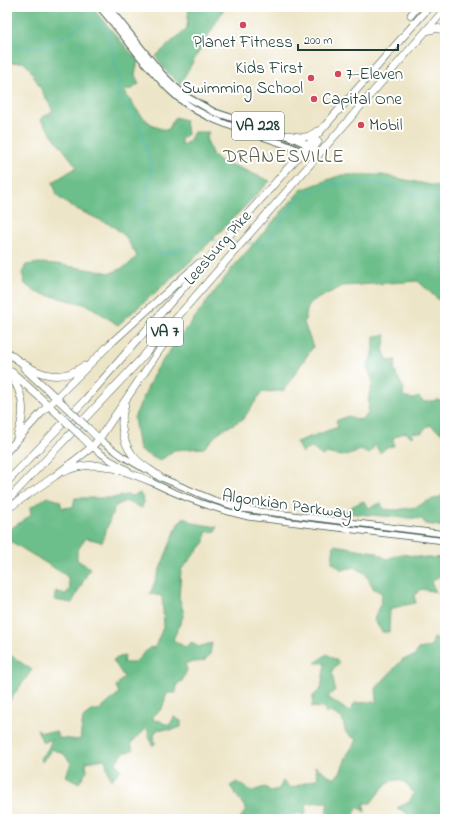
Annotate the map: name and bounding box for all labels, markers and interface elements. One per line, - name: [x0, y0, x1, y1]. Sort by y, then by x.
- marker: Planet Fitness: [238, 20, 248, 30]
- scale bar: [298, 26, 398, 52]
- place label: Planet Fitness: [193, 30, 293, 55]
- text: 200 m: [304, 32, 333, 50]
- place label: Kids First Swimming School: [182, 56, 303, 103]
- place label: 7-Eleven: [346, 62, 403, 87]
- marker: 7-Eleven: [333, 69, 343, 79]
- marker: Kids First Swimming School: [306, 73, 316, 83]
- place label: Capital One: [322, 87, 402, 112]
- marker: Capital One: [309, 94, 319, 104]
- road number: VA 228: [232, 112, 284, 140]
- place label: Mobil: [369, 113, 403, 138]
- marker: Mobil: [356, 120, 366, 130]
- district label: DRANESVILLE: [222, 144, 345, 171]
- street label: Leesburg Pike: [178, 204, 260, 293]
- road number: VA 7: [147, 318, 183, 346]
- street label: Algonkian Parkway: [220, 484, 354, 528]

